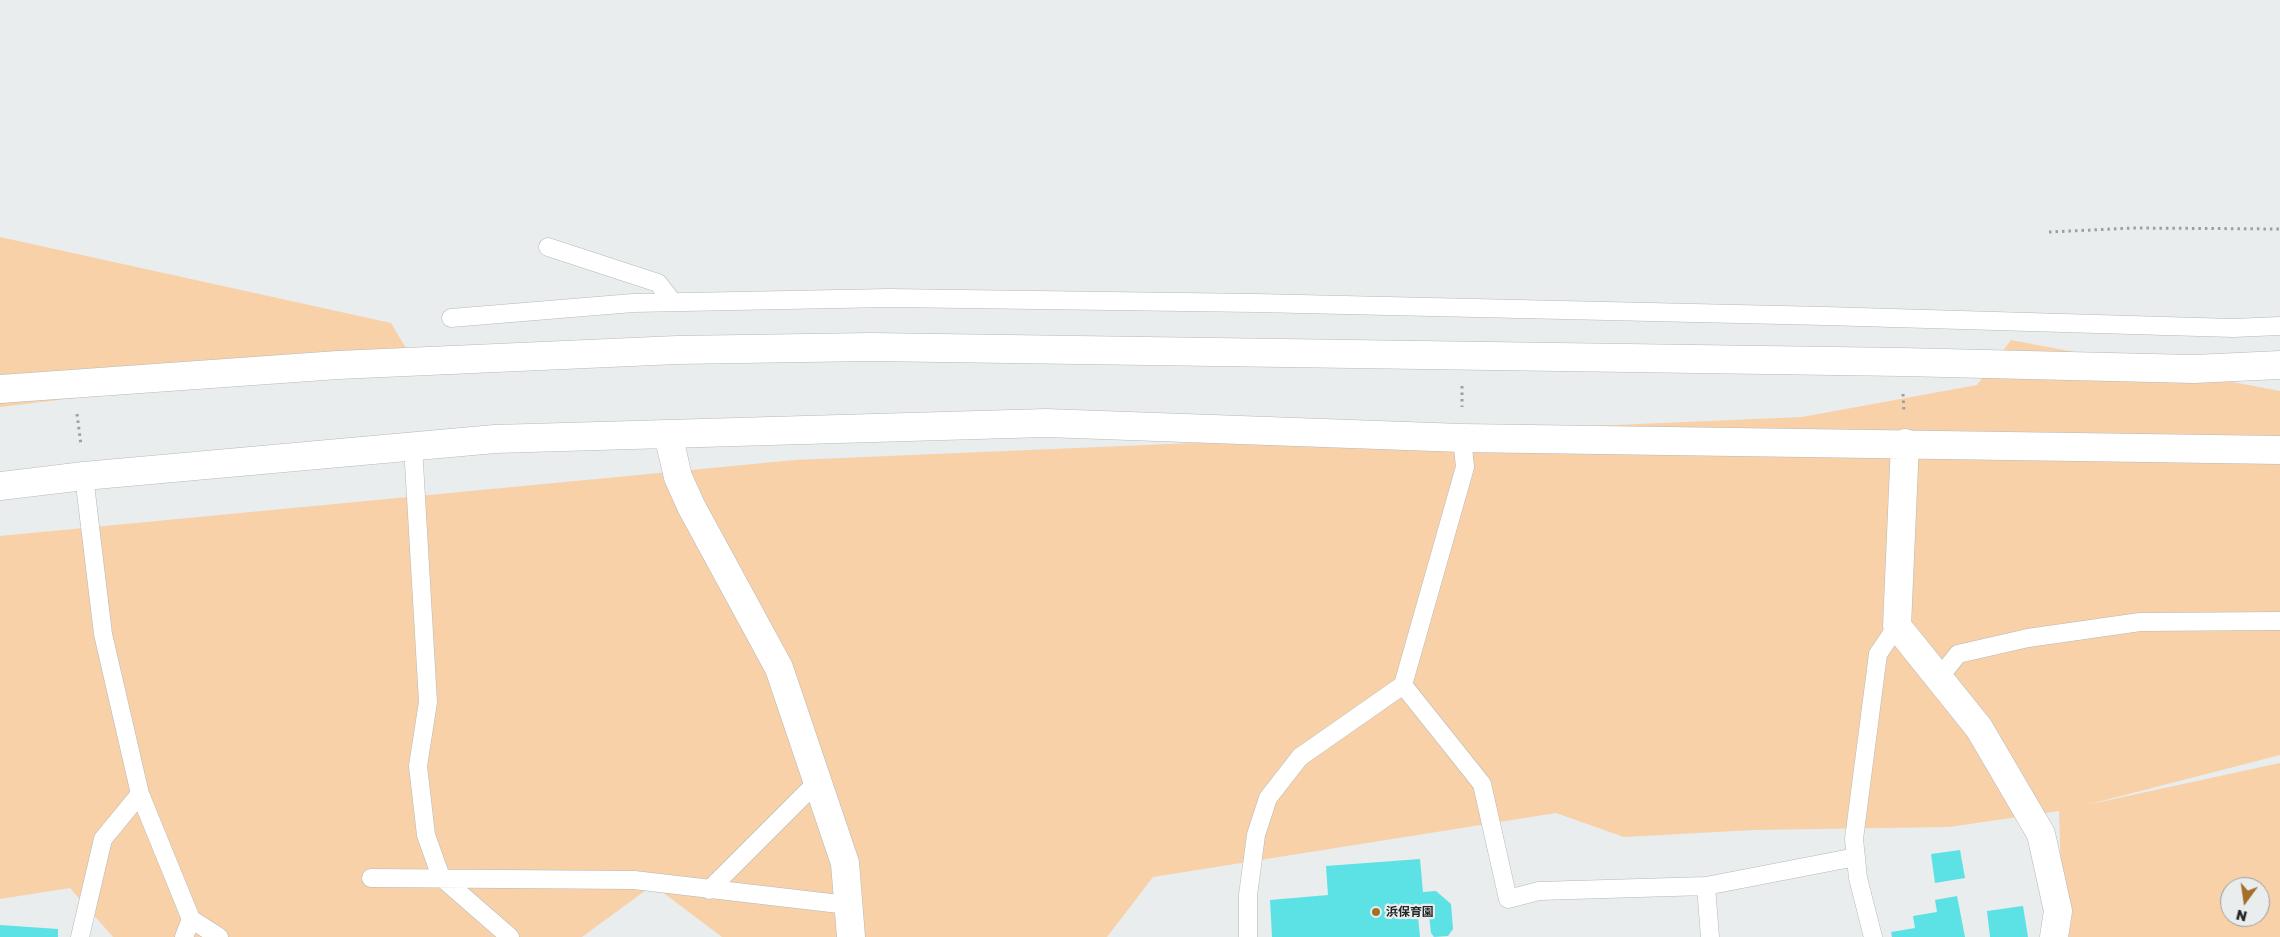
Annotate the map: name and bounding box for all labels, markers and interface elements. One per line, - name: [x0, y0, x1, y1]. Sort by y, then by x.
- north arrow: [2220, 877, 2270, 927]
- place label: 浜保育園: [1386, 905, 1434, 919]
- marker: 浜保育園: [1370, 906, 1382, 918]
- text: N: [2234, 907, 2249, 926]

